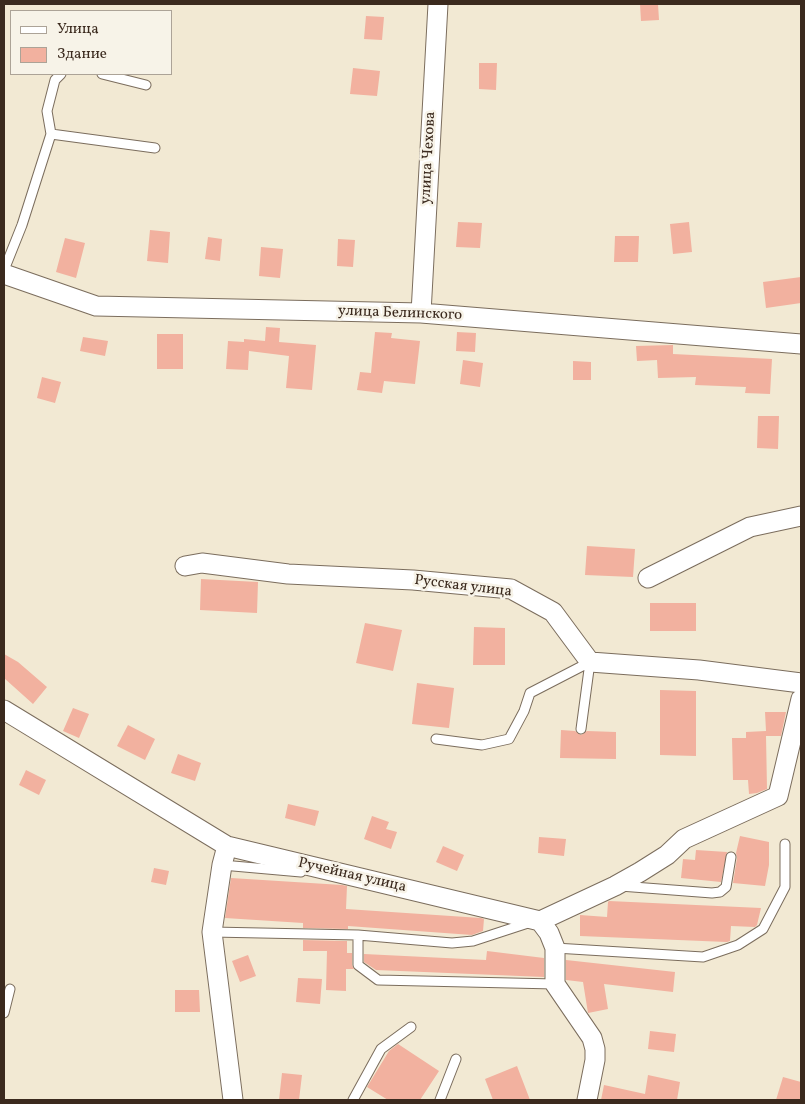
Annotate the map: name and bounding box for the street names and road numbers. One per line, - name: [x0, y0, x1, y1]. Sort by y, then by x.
- street label: улица Чехова: [418, 111, 440, 205]
- street label: улица Белинского: [338, 303, 462, 325]
- street label: Русская улица: [413, 572, 513, 602]
- street label: Ручейная улица: [296, 855, 408, 897]

